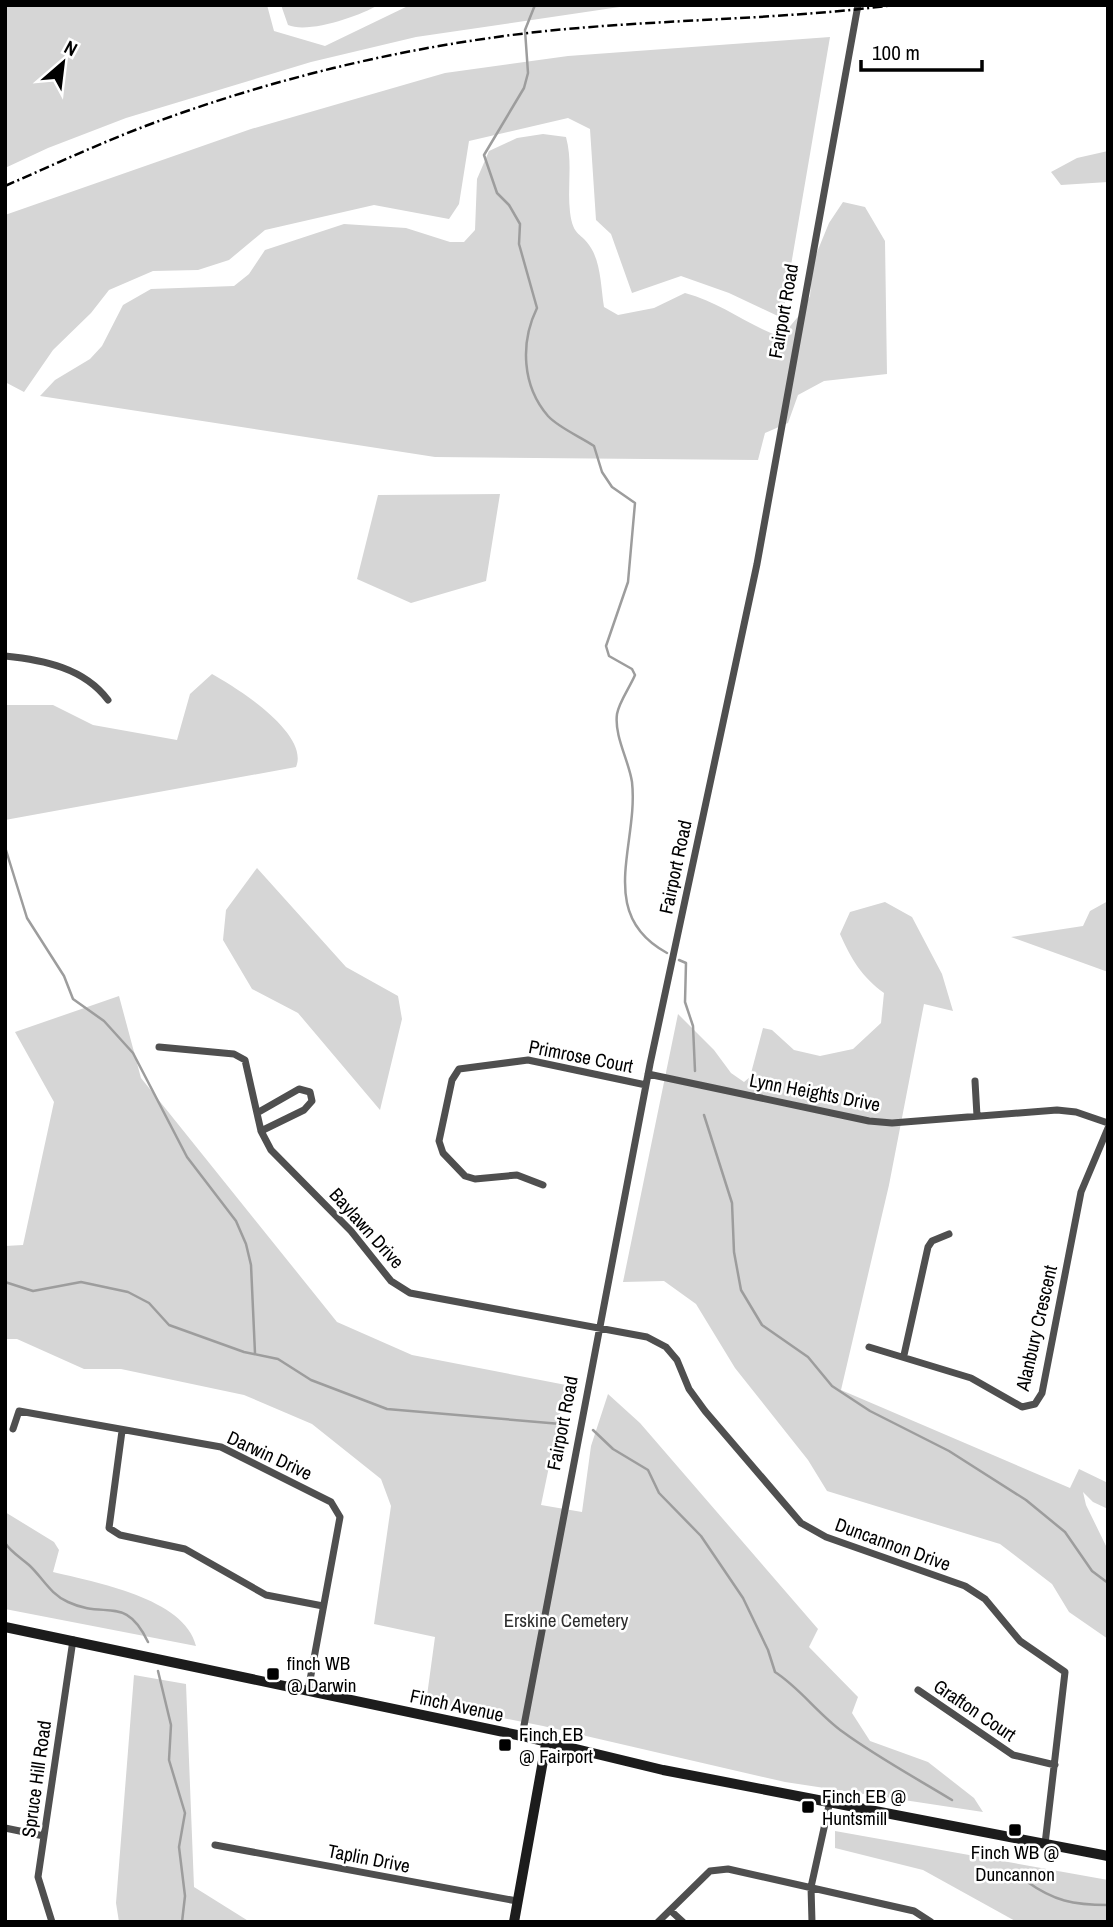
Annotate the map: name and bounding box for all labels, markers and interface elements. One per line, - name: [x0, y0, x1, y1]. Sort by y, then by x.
- north arrow: [28, 28, 98, 98]
- scale bar: [861, 28, 982, 72]
- text: N: [60, 34, 82, 62]
- text: 100 m: [872, 38, 920, 67]
- street label: Fairport Road: [762, 262, 804, 360]
- street label: Fairport Road: [652, 818, 698, 916]
- street label: Primrose Court: [527, 1033, 636, 1079]
- street label: Lynn Heights Drive: [747, 1067, 883, 1117]
- street label: Baylawn Drive: [324, 1182, 410, 1274]
- street label: Alanbury Crescent: [1009, 1262, 1063, 1394]
- street label: Fairport Road: [540, 1374, 584, 1472]
- street label: Darwin Drive: [223, 1424, 317, 1486]
- street label: Duncannon Drive: [832, 1511, 954, 1577]
- park label: Erskine Cemetery: [504, 1607, 629, 1633]
- place label: finch WB @ Darwin: [287, 1650, 356, 1698]
- marker: finch WB @ Darwin: [265, 1666, 281, 1682]
- street label: Grafton Court: [929, 1673, 1022, 1748]
- street label: Finch Avenue: [408, 1682, 506, 1728]
- street label: Spruce Hill Road: [15, 1719, 57, 1839]
- place label: Finch EB @ Fairport: [519, 1721, 594, 1769]
- marker: Finch EB @ Fairport: [497, 1737, 513, 1753]
- place label: Finch EB @ Huntsmill: [822, 1783, 906, 1831]
- marker: Finch EB @ Huntsmill: [800, 1799, 816, 1815]
- marker: Finch WB @ Duncannon: [1007, 1822, 1023, 1838]
- street label: Taplin Drive: [326, 1837, 412, 1879]
- place label: Finch WB @ Duncannon: [971, 1839, 1059, 1887]

